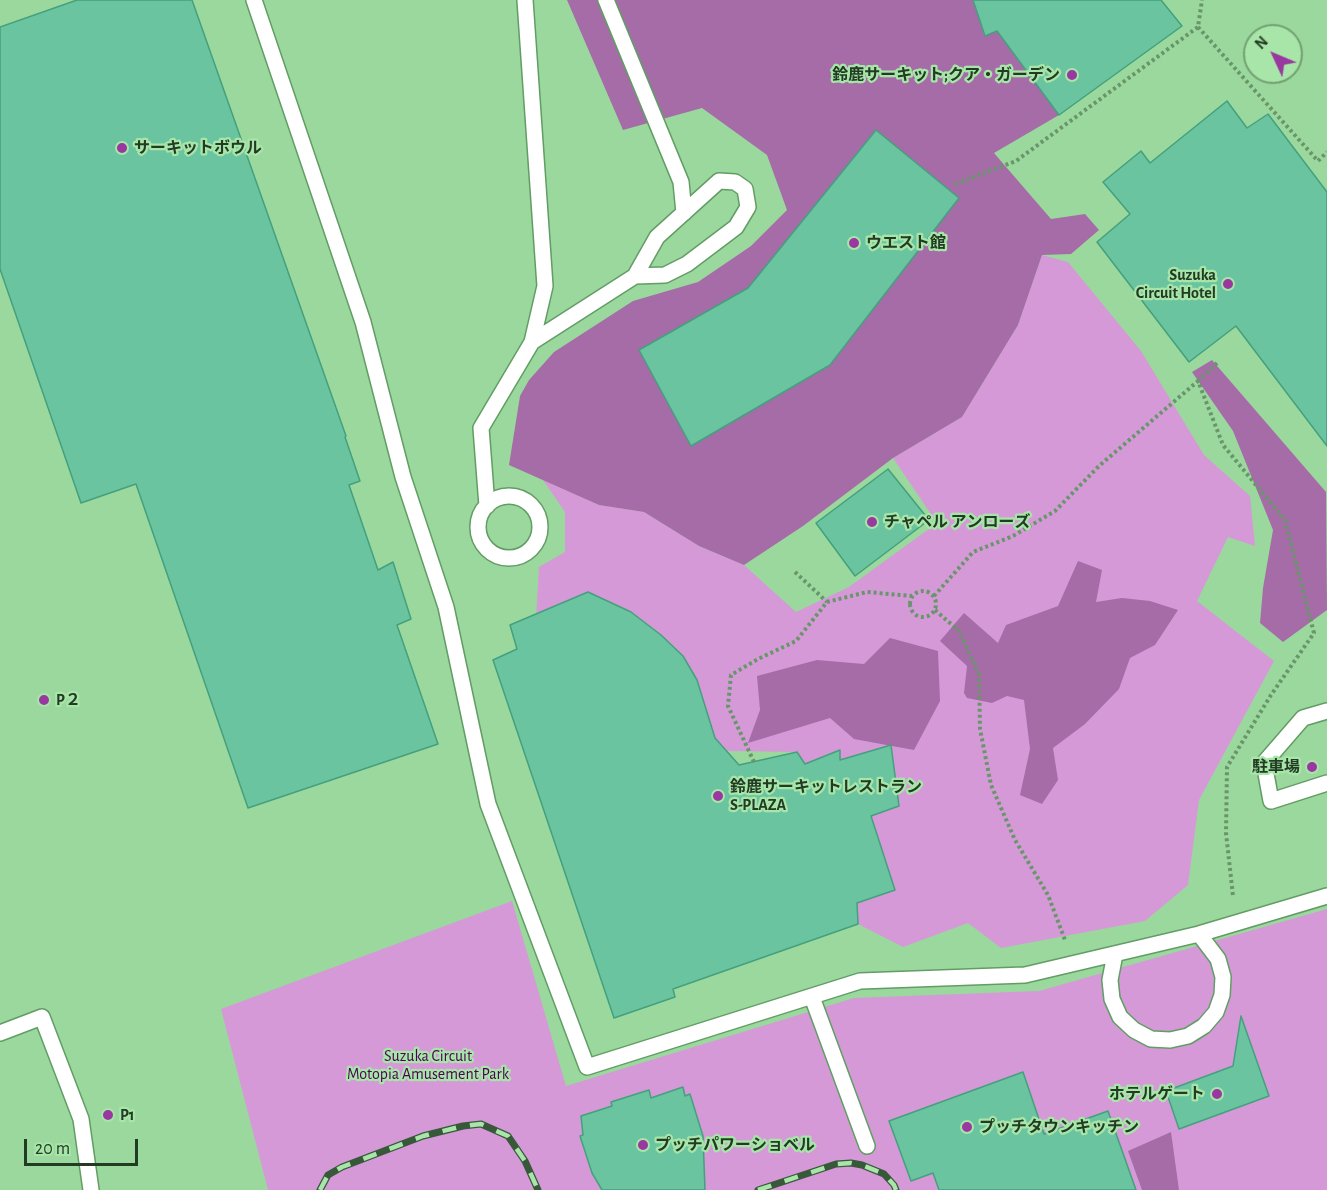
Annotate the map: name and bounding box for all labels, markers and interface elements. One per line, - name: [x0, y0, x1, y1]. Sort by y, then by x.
- north arrow: [1243, 24, 1303, 84]
- text: N: [1252, 33, 1271, 52]
- place label: 鈴鹿サーキット;クア・ガーデン: [832, 65, 1060, 85]
- marker: 鈴鹿サーキット;クア・ガーデン: [1065, 68, 1079, 82]
- place label: サーキットボウル: [134, 138, 262, 158]
- marker: サーキットボウル: [115, 141, 129, 155]
- place label: ウエスト館: [866, 233, 946, 253]
- marker: ウエスト館: [847, 236, 861, 250]
- place label: Suzuka Circuit Hotel: [1136, 265, 1216, 303]
- marker: Suzuka Circuit Hotel: [1221, 277, 1235, 291]
- place label: チャペル アンローズ: [884, 512, 1030, 532]
- marker: チャペル アンローズ: [865, 515, 879, 529]
- place label: P２: [56, 690, 81, 710]
- marker: P２: [37, 693, 51, 707]
- place label: 駐車場: [1252, 757, 1300, 777]
- marker: 駐車場: [1305, 760, 1319, 774]
- place label: 鈴鹿サーキットレストラン S-PLAZA: [730, 777, 922, 815]
- marker: 鈴鹿サーキットレストラン S-PLAZA: [711, 789, 725, 803]
- park label: Suzuka Circuit Motopia Amusement Park: [347, 1046, 509, 1084]
- place label: ホテルゲート: [1109, 1084, 1205, 1104]
- marker: ホテルゲート: [1210, 1087, 1224, 1101]
- place label: P1: [120, 1105, 135, 1125]
- marker: P1: [101, 1108, 115, 1122]
- place label: プッチタウンキッチン: [979, 1117, 1139, 1137]
- marker: プッチタウンキッチン: [960, 1120, 974, 1134]
- scale bar: [27, 1127, 141, 1165]
- place label: プッチパワーショベル: [655, 1135, 815, 1155]
- marker: プッチパワーショベル: [636, 1138, 650, 1152]
- text: 20 m: [35, 1140, 70, 1158]

